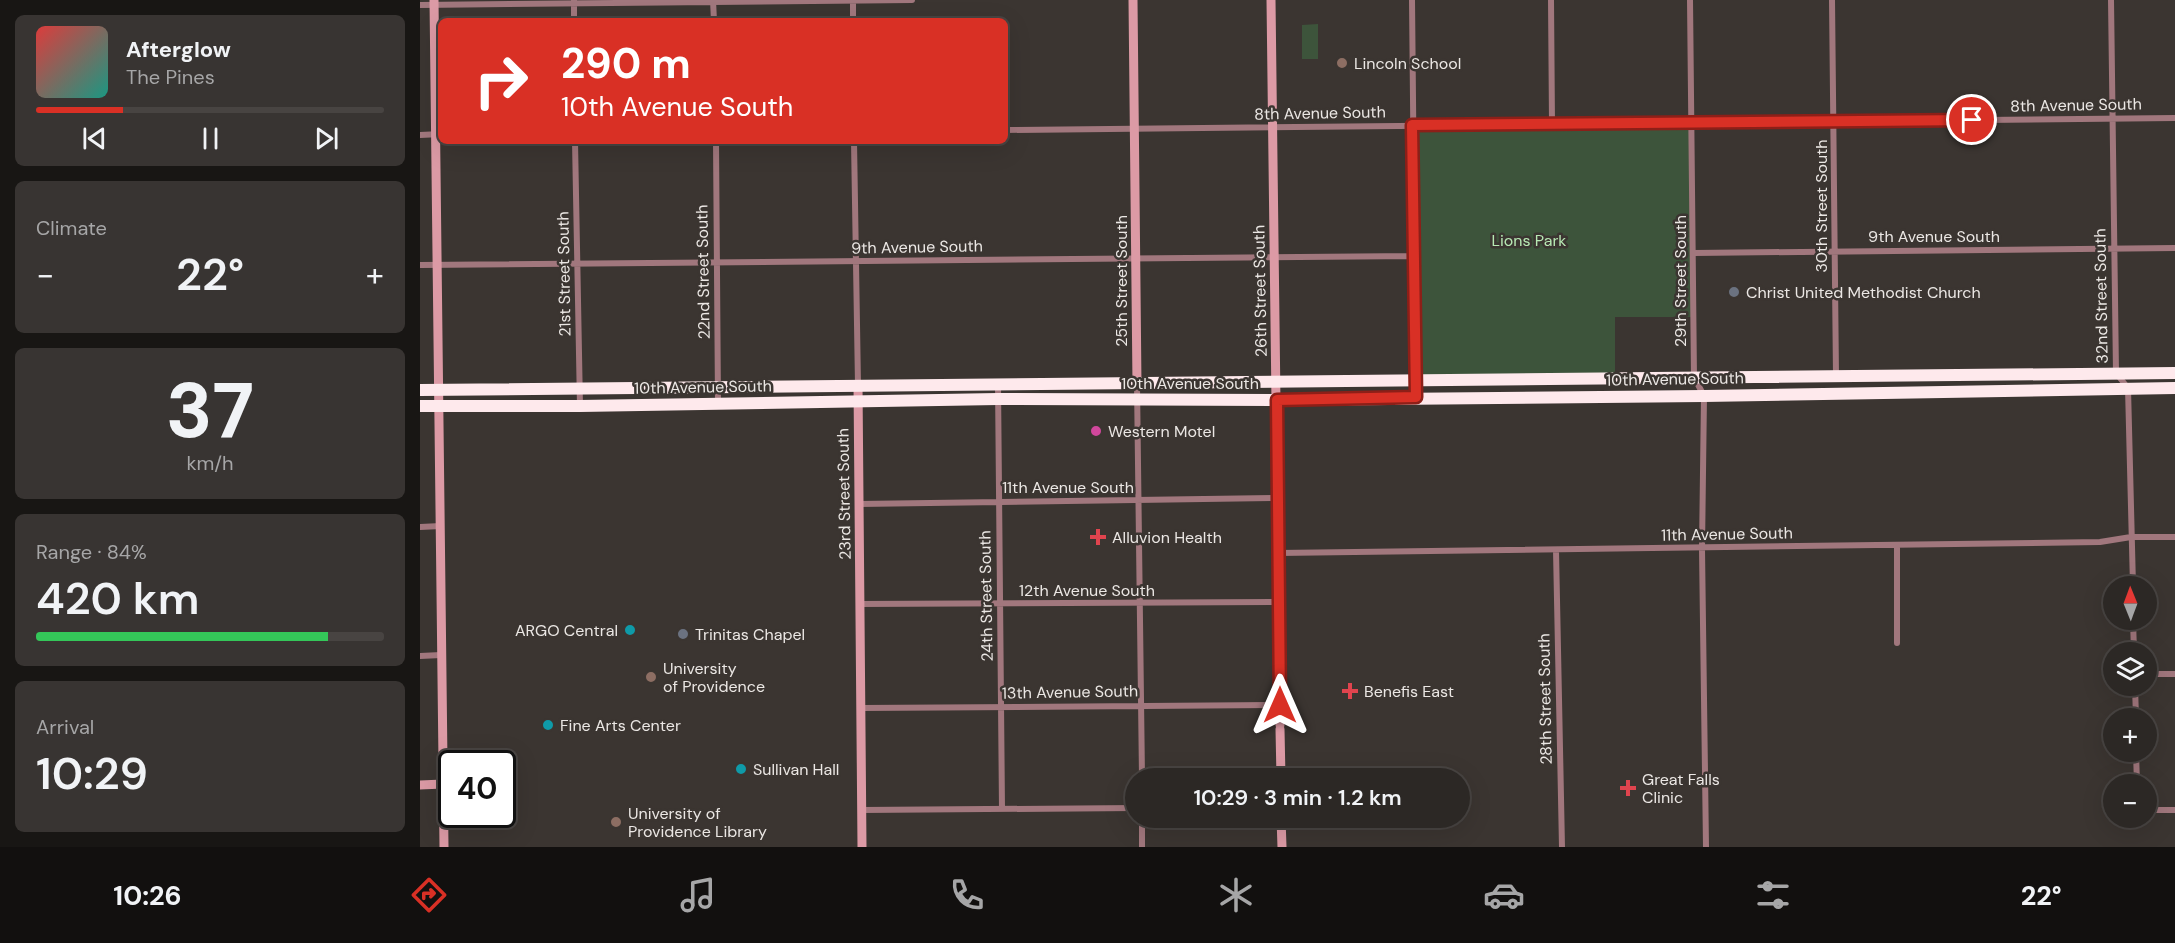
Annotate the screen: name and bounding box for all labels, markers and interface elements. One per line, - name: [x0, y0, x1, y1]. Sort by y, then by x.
- text: Afterglow: [126, 35, 231, 64]
- text: 290 m: [561, 36, 691, 91]
- icon: right: [462, 42, 540, 120]
- place label: Lincoln School: [1354, 53, 1461, 74]
- marker: Lincoln School: [1335, 56, 1349, 70]
- text: The Pines: [126, 64, 215, 90]
- text: 10th Avenue South: [561, 89, 793, 124]
- street label: 8th Avenue South: [2010, 93, 2142, 117]
- pin: [1946, 94, 1997, 145]
- street label: 8th Avenue South: [1254, 101, 1386, 125]
- icon: arrive: [1955, 103, 1988, 136]
- icon: previous: [78, 122, 111, 155]
- icon: pause: [194, 122, 227, 155]
- icon: next: [310, 122, 343, 155]
- street label: 30th Street South: [1811, 139, 1832, 273]
- street label: 22nd Street South: [691, 204, 715, 340]
- street label: 21st Street South: [552, 211, 576, 337]
- text: Climate: [36, 215, 107, 241]
- street label: 25th Street South: [1111, 215, 1132, 347]
- street label: 29th Street South: [1670, 215, 1691, 347]
- street label: 26th Street South: [1248, 225, 1272, 357]
- street label: 9th Avenue South: [1868, 226, 2000, 247]
- street label: 32nd Street South: [2089, 228, 2113, 364]
- park label: Lions Park: [1492, 230, 1566, 251]
- street label: 9th Avenue South: [851, 235, 983, 259]
- text: 22°: [176, 245, 244, 304]
- text: −: [36, 253, 54, 296]
- text: +: [366, 253, 384, 296]
- place label: Christ United Methodist Church: [1746, 282, 1981, 303]
- marker: Christ United Methodist Church: [1727, 285, 1741, 299]
- text: 37: [166, 360, 254, 461]
- street label: 10th Avenue South: [1606, 367, 1744, 391]
- street label: 10th Avenue South: [1121, 373, 1259, 394]
- street label: 10th Avenue South: [634, 375, 772, 399]
- place label: Western Motel: [1108, 421, 1215, 442]
- marker: Western Motel: [1089, 424, 1103, 438]
- street label: 23rd Street South: [832, 428, 856, 560]
- text: km/h: [186, 450, 234, 476]
- street label: 11th Avenue South: [1002, 477, 1134, 498]
- street label: 11th Avenue South: [1661, 522, 1793, 546]
- place label: Alluvion Health: [1112, 527, 1222, 548]
- marker: Alluvion Health: [1089, 528, 1107, 546]
- street label: 24th Street South: [974, 530, 998, 662]
- text: Range · 84%: [36, 539, 147, 565]
- text: 420 km: [36, 569, 200, 628]
- north arrow: [2103, 576, 2157, 630]
- map controls: [2103, 576, 2157, 828]
- street label: 12th Avenue South: [1019, 580, 1155, 601]
- place label: ARGO Central: [515, 620, 618, 641]
- marker: ARGO Central: [623, 623, 637, 637]
- place label: Trinitas Chapel: [695, 624, 805, 645]
- marker: Trinitas Chapel: [676, 627, 690, 641]
- street label: 28th Street South: [1533, 633, 1557, 765]
- button: layers: [2103, 642, 2157, 696]
- place label: University of Providence: [663, 658, 765, 697]
- marker: University of Providence: [644, 670, 658, 684]
- position arrow: [1248, 673, 1312, 737]
- street label: 13th Avenue South: [1002, 680, 1138, 704]
- place label: Benefis East: [1364, 681, 1454, 702]
- marker: Benefis East: [1341, 682, 1359, 700]
- button: +: [2103, 708, 2157, 762]
- text: Arrival: [36, 714, 94, 740]
- place label: Fine Arts Center: [560, 715, 681, 736]
- marker: Fine Arts Center: [541, 718, 555, 732]
- text: 10:29: [36, 744, 148, 803]
- speed limit sign: 40: [438, 750, 516, 828]
- place label: Sullivan Hall: [753, 759, 839, 780]
- marker: Sullivan Hall: [734, 762, 748, 776]
- place label: Great Falls Clinic: [1642, 769, 1720, 808]
- button: −: [2103, 774, 2157, 828]
- marker: Great Falls Clinic: [1619, 779, 1637, 797]
- text: 10:29 · 3 min · 1.2 km: [1193, 783, 1402, 812]
- place label: University of Providence Library: [628, 803, 767, 842]
- marker: University of Providence Library: [609, 815, 623, 829]
- icon: directions: [408, 874, 450, 916]
- icon: music: [677, 874, 719, 916]
- icon: phone: [946, 874, 988, 916]
- icon: climate: [1215, 874, 1257, 916]
- icon: car: [1483, 874, 1525, 916]
- icon: filters: [1752, 874, 1794, 916]
- text: 10:26: [113, 878, 182, 913]
- text: 22°: [2021, 878, 2062, 913]

